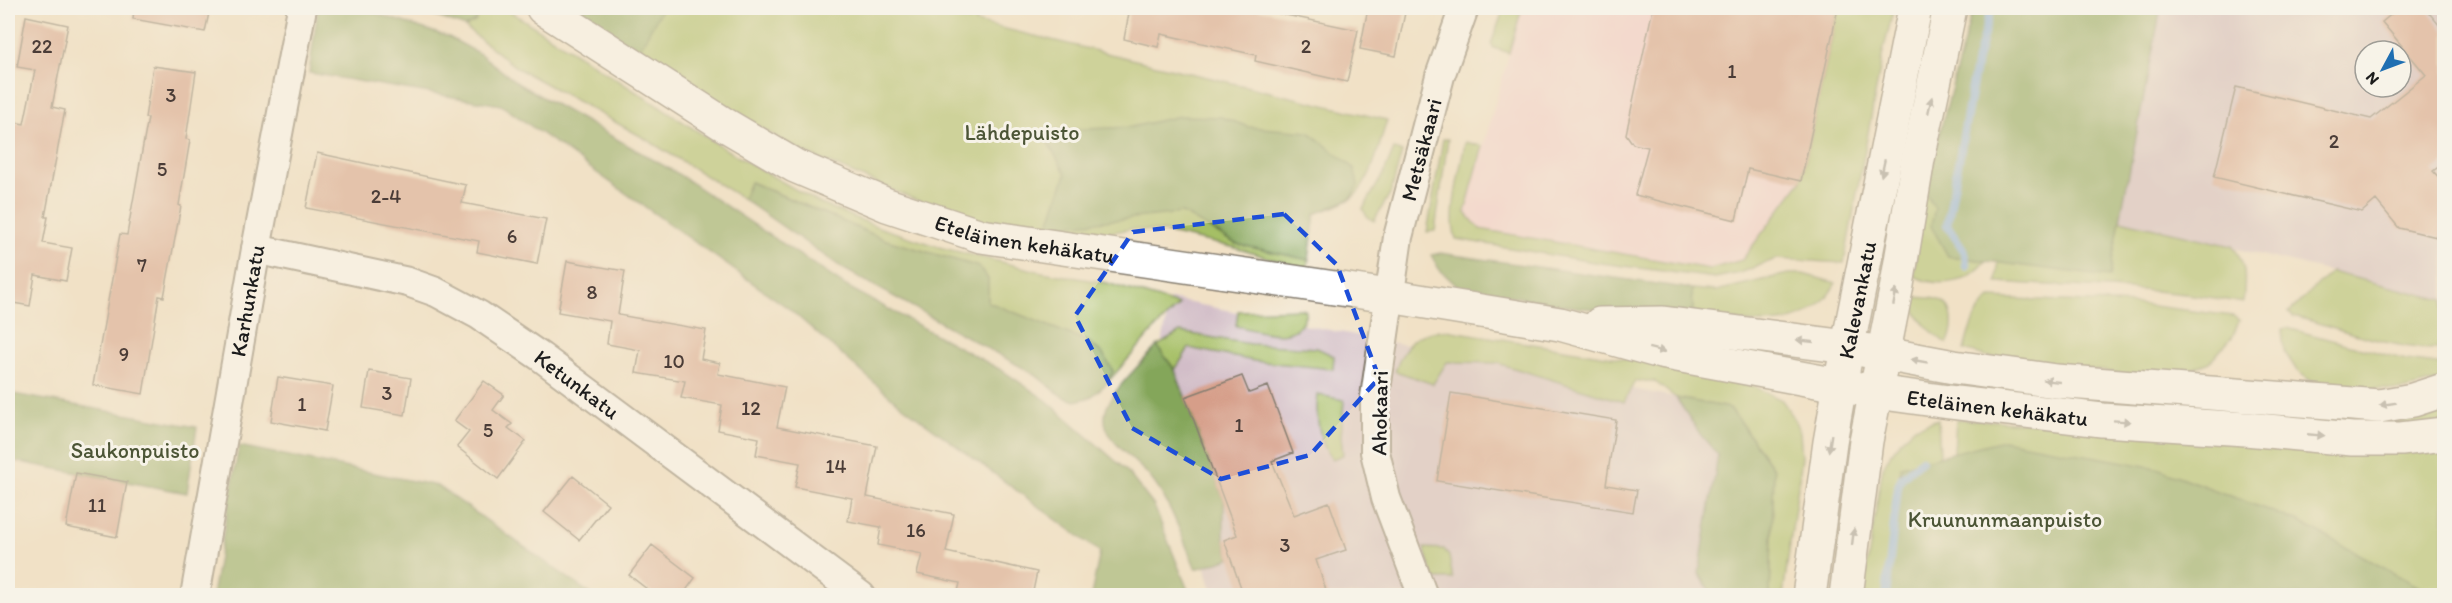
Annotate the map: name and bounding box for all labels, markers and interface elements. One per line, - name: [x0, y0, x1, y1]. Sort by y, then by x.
- house number: 22: [31, 34, 53, 58]
- house number: 2: [1301, 34, 1312, 58]
- north arrow: [2353, 39, 2413, 99]
- house number: 1: [1727, 59, 1737, 83]
- text: N: [2361, 68, 2383, 89]
- house number: 3: [166, 83, 177, 107]
- street label: Metsäkaari: [1395, 95, 1448, 204]
- one-way arrow: [1926, 96, 1935, 115]
- park label: Lähdepuisto: [964, 119, 1080, 146]
- house number: 2: [2329, 129, 2340, 153]
- house number: 5: [157, 157, 167, 181]
- one-way arrow: [1878, 159, 1887, 178]
- house number: 2-4: [371, 184, 401, 208]
- street label: Eteläinen kehäkatu: [931, 209, 1116, 269]
- house number: 6: [507, 224, 517, 248]
- street label: Kalevankatu: [1833, 239, 1882, 361]
- street label: Karhunkatu: [224, 243, 271, 359]
- house number: 7: [137, 253, 147, 277]
- house number: 8: [587, 280, 598, 304]
- one-way arrow: [1890, 288, 1900, 306]
- one-way arrow: [1795, 337, 1814, 346]
- house number: 9: [119, 342, 129, 366]
- street label: Ketunkatu: [529, 344, 625, 425]
- one-way arrow: [1647, 346, 1666, 356]
- house number: 10: [663, 349, 685, 373]
- one-way arrow: [1909, 356, 1928, 365]
- street label: Ahokaari: [1365, 370, 1394, 456]
- one-way arrow: [2042, 376, 2061, 385]
- house number: 3: [382, 381, 393, 405]
- street label: Eteläinen kehäkatu: [1905, 383, 2090, 432]
- house number: 1: [297, 392, 307, 416]
- house number: 12: [741, 396, 761, 420]
- one-way arrow: [2378, 400, 2397, 409]
- house number: 1: [1234, 413, 1244, 437]
- one-way arrow: [2112, 416, 2131, 425]
- house number: 5: [483, 418, 493, 442]
- one-way arrow: [2307, 430, 2326, 440]
- one-way arrow: [1825, 434, 1834, 453]
- park label: Saukonpuisto: [71, 437, 199, 464]
- house number: 14: [825, 454, 847, 478]
- house number: 11: [88, 493, 106, 517]
- park label: Kruununmaanpuisto: [1908, 506, 2102, 533]
- house number: 16: [906, 518, 926, 542]
- one-way arrow: [1849, 528, 1858, 547]
- house number: 3: [1280, 533, 1291, 557]

